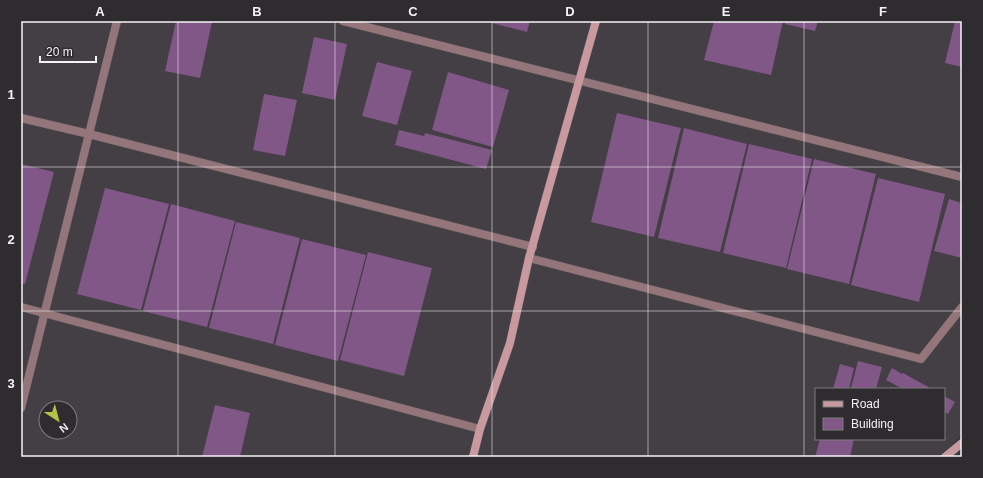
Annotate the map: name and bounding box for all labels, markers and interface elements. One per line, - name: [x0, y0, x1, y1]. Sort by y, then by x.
- text: A: [95, 4, 105, 19]
- text: B: [252, 4, 262, 19]
- text: C: [408, 4, 418, 19]
- text: D: [565, 4, 575, 19]
- text: E: [722, 4, 731, 19]
- text: F: [879, 4, 887, 19]
- scale bar: [40, 38, 96, 64]
- text: 20 m: [46, 45, 73, 59]
- text: 1: [7, 87, 15, 102]
- text: 2: [7, 232, 15, 247]
- text: 3: [7, 376, 15, 391]
- legend: [815, 388, 945, 440]
- text: Road: [851, 397, 880, 411]
- north arrow: [38, 400, 78, 440]
- text: Building: [851, 417, 894, 431]
- text: N: [57, 421, 71, 435]

